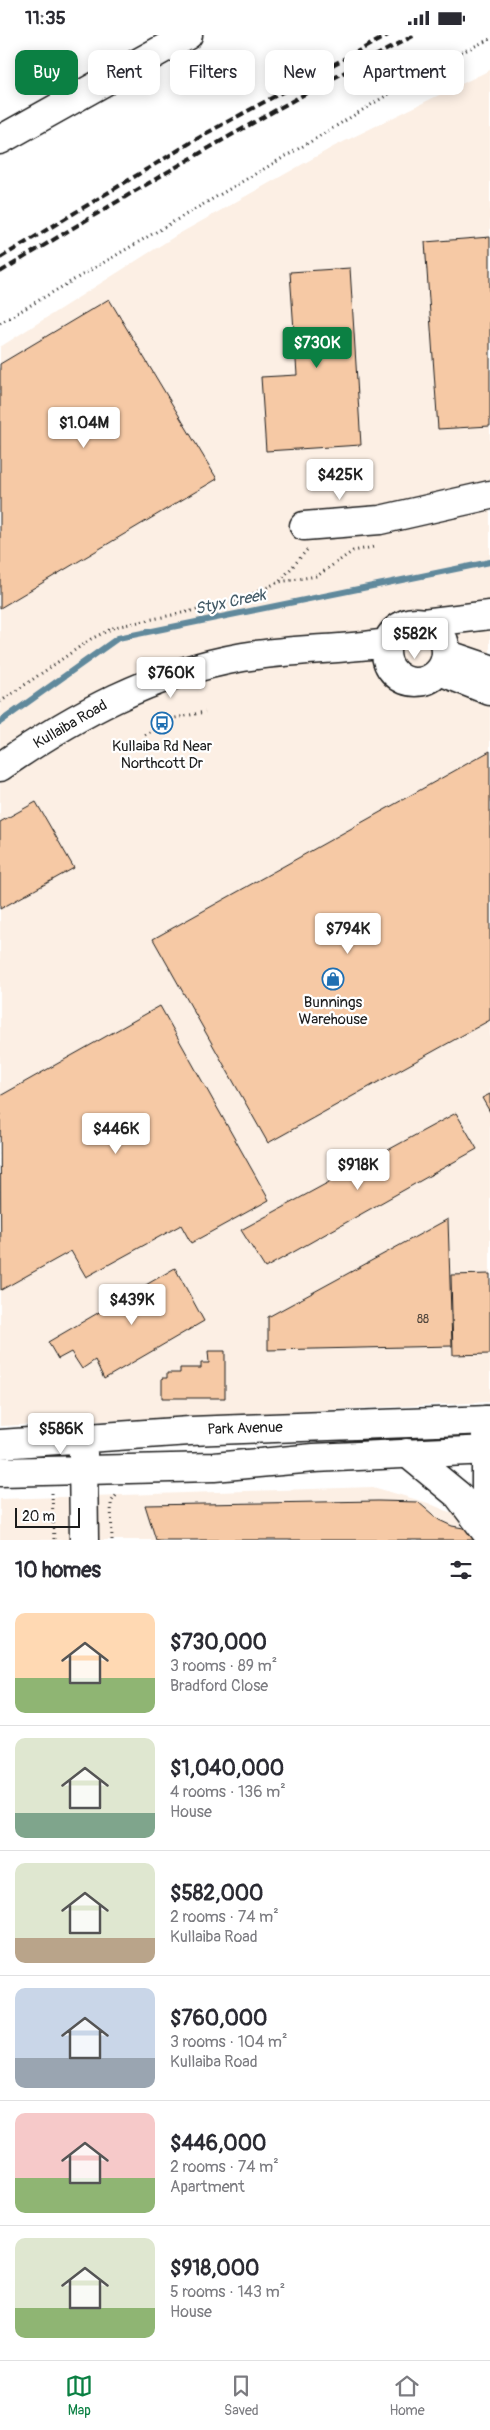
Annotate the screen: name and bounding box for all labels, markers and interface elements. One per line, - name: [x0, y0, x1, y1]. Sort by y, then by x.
- text: 11:35: [25, 6, 66, 30]
- chip: Buy: [15, 50, 78, 95]
- chip: Rent: [88, 50, 160, 95]
- chip: Filters: [170, 50, 255, 95]
- chip: New: [265, 50, 334, 95]
- chip: Apartment: [344, 50, 464, 95]
- pin: $730K: [282, 327, 352, 369]
- text: $730K: [294, 333, 340, 353]
- pin: $1.04M: [43, 407, 125, 449]
- text: $1.04M: [59, 413, 109, 433]
- pin: $425K: [305, 459, 375, 501]
- text: $425K: [317, 465, 363, 485]
- water label: Styx Creek: [193, 584, 269, 619]
- pin: $582K: [380, 617, 450, 660]
- text: $582K: [393, 624, 437, 644]
- pin: $760K: [136, 657, 206, 699]
- text: $760K: [147, 663, 195, 683]
- street label: Kullaiba Road: [30, 696, 111, 753]
- bus stop icon: Kullaiba Rd Near Northcott Dr: [150, 711, 174, 735]
- place label: Kullaiba Rd Near Northcott Dr: [112, 737, 213, 773]
- pin: $794K: [313, 913, 383, 955]
- text: $794K: [326, 919, 370, 939]
- shop icon: Bunnings Warehouse: [321, 967, 345, 991]
- place label: Bunnings Warehouse: [299, 993, 368, 1029]
- pin: $446K: [81, 1113, 151, 1155]
- text: $446K: [93, 1119, 139, 1139]
- pin: $918K: [323, 1149, 393, 1191]
- text: $918K: [338, 1155, 378, 1175]
- pin: $439K: [97, 1283, 167, 1326]
- text: $439K: [110, 1290, 154, 1310]
- house number: 88: [417, 1312, 429, 1327]
- pin: $586K: [26, 1413, 96, 1455]
- street label: Park Avenue: [207, 1418, 284, 1439]
- text: $586K: [39, 1419, 83, 1439]
- scale bar: [15, 1505, 80, 1528]
- text: 20 m: [22, 1508, 55, 1525]
- icon: filters: [447, 1556, 475, 1584]
- text: 10 homes: [15, 1557, 101, 1584]
- text: $730,000: [170, 1629, 267, 1656]
- icon: home: [55, 1633, 115, 1693]
- text: 3 rooms · 89 m²: [170, 1656, 277, 1676]
- text: Bradford Close: [170, 1676, 268, 1696]
- text: $1,040,000: [170, 1755, 284, 1782]
- icon: home: [55, 1758, 115, 1818]
- text: 4 rooms · 136 m²: [170, 1782, 286, 1802]
- text: House: [170, 1802, 212, 1822]
- text: $582,000: [170, 1880, 263, 1907]
- icon: home: [55, 1883, 115, 1943]
- text: 2 rooms · 74 m²: [170, 1907, 279, 1927]
- text: Kullaiba Road: [170, 1927, 258, 1947]
- text: $760,000: [170, 2005, 267, 2032]
- icon: home: [55, 2008, 115, 2068]
- text: 3 rooms · 104 m²: [170, 2032, 287, 2052]
- text: Kullaiba Road: [170, 2052, 258, 2072]
- text: $446,000: [170, 2130, 266, 2157]
- icon: home: [55, 2133, 115, 2193]
- text: 2 rooms · 74 m²: [170, 2157, 279, 2177]
- text: Apartment: [170, 2177, 245, 2197]
- text: $918,000: [170, 2255, 259, 2282]
- icon: home: [55, 2258, 115, 2318]
- text: 5 rooms · 143 m²: [170, 2282, 285, 2302]
- text: House: [170, 2302, 212, 2322]
- tab: Map: [65, 2372, 93, 2419]
- tab: Saved: [224, 2372, 259, 2419]
- tab: Home: [389, 2372, 425, 2419]

